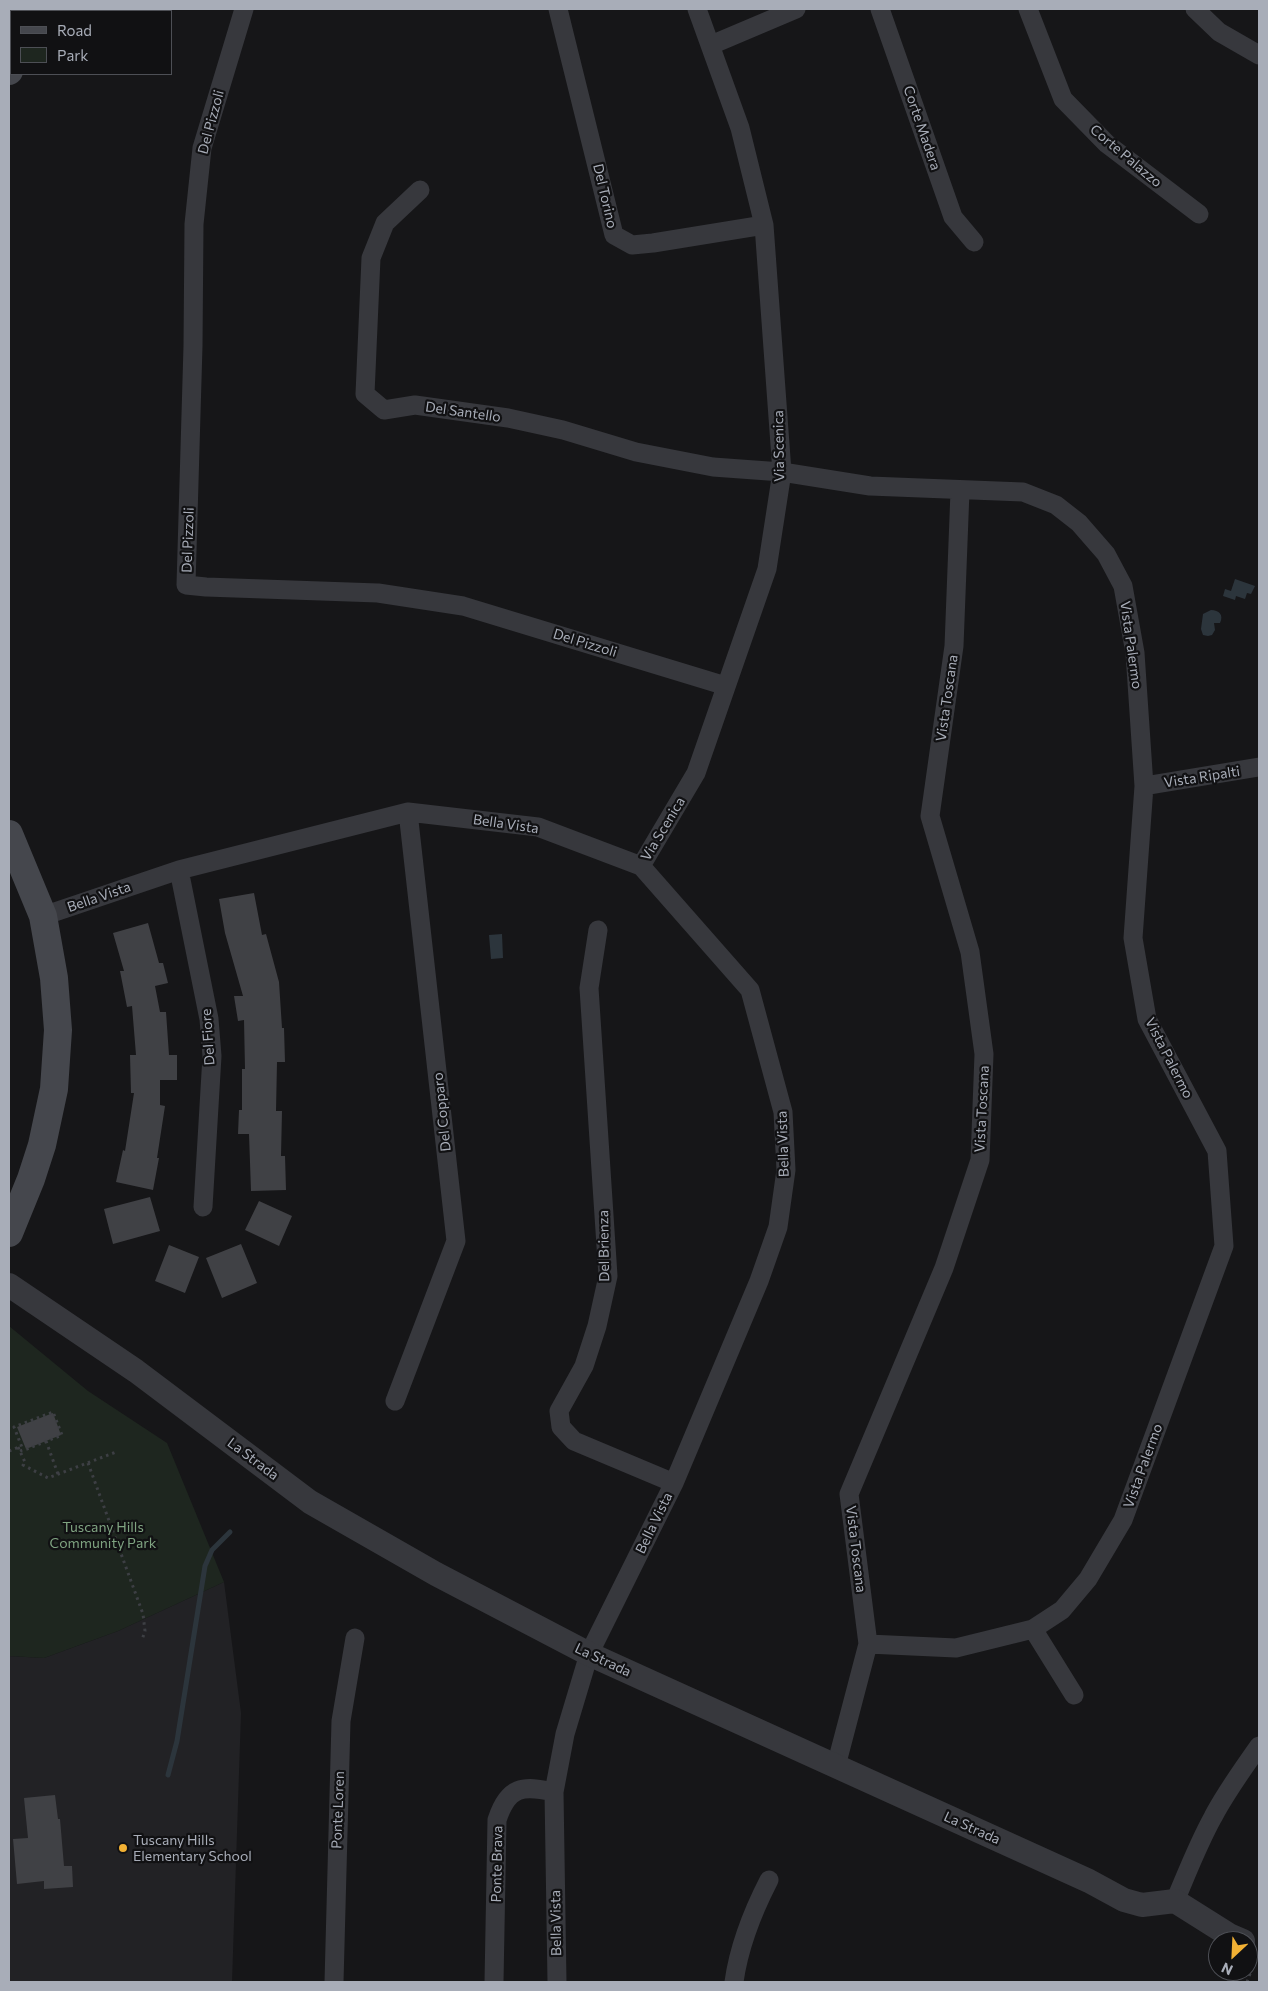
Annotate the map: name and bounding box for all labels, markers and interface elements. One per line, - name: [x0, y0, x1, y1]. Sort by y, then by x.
- legend: [10, 10, 172, 75]
- text: Road: [57, 21, 92, 39]
- text: Park: [57, 46, 88, 64]
- street label: Corte Madera: [900, 84, 944, 172]
- street label: Del Pizzoli: [194, 88, 228, 156]
- street label: Corte Palazzo: [1087, 121, 1165, 191]
- street label: Del Torino: [589, 162, 621, 230]
- street label: Del Santello: [424, 398, 502, 426]
- street label: Via Scenica: [770, 410, 788, 482]
- street label: Del Pizzoli: [178, 507, 198, 573]
- street label: Vista Palermo: [1117, 600, 1145, 690]
- street label: Del Pizzoli: [551, 625, 619, 661]
- street label: Vista Toscana: [933, 654, 961, 742]
- street label: Vista Ripalti: [1163, 763, 1241, 791]
- street label: Via Scenica: [637, 794, 689, 864]
- street label: Bella Vista: [472, 811, 540, 837]
- street label: Bella Vista: [65, 878, 133, 916]
- street label: Del Fiore: [198, 1008, 218, 1066]
- street label: Vista Palermo: [1141, 1015, 1197, 1101]
- street label: Vista Toscana: [971, 1065, 993, 1153]
- street label: Del Copparo: [429, 1072, 455, 1152]
- street label: Bella Vista: [773, 1111, 793, 1177]
- street label: Del Brienza: [595, 1210, 613, 1282]
- street label: Vista Palermo: [1120, 1422, 1166, 1510]
- street label: La Strada: [224, 1434, 282, 1484]
- street label: Bella Vista: [632, 1490, 676, 1556]
- street label: Vista Toscana: [842, 1505, 870, 1593]
- park label: Tuscany Hills Community Park: [50, 1519, 156, 1551]
- street label: La Strada: [572, 1640, 634, 1680]
- street label: Ponte Loren: [328, 1771, 348, 1849]
- street label: La Strada: [941, 1808, 1003, 1848]
- street label: Ponte Brava: [488, 1826, 506, 1902]
- place label: Tuscany Hills Elementary School: [133, 1832, 252, 1864]
- marker: Tuscany Hills Elementary School: [117, 1842, 129, 1854]
- street label: Bella Vista: [547, 1890, 565, 1956]
- north arrow: [1208, 1931, 1258, 1981]
- text: N: [1219, 1959, 1235, 1979]

